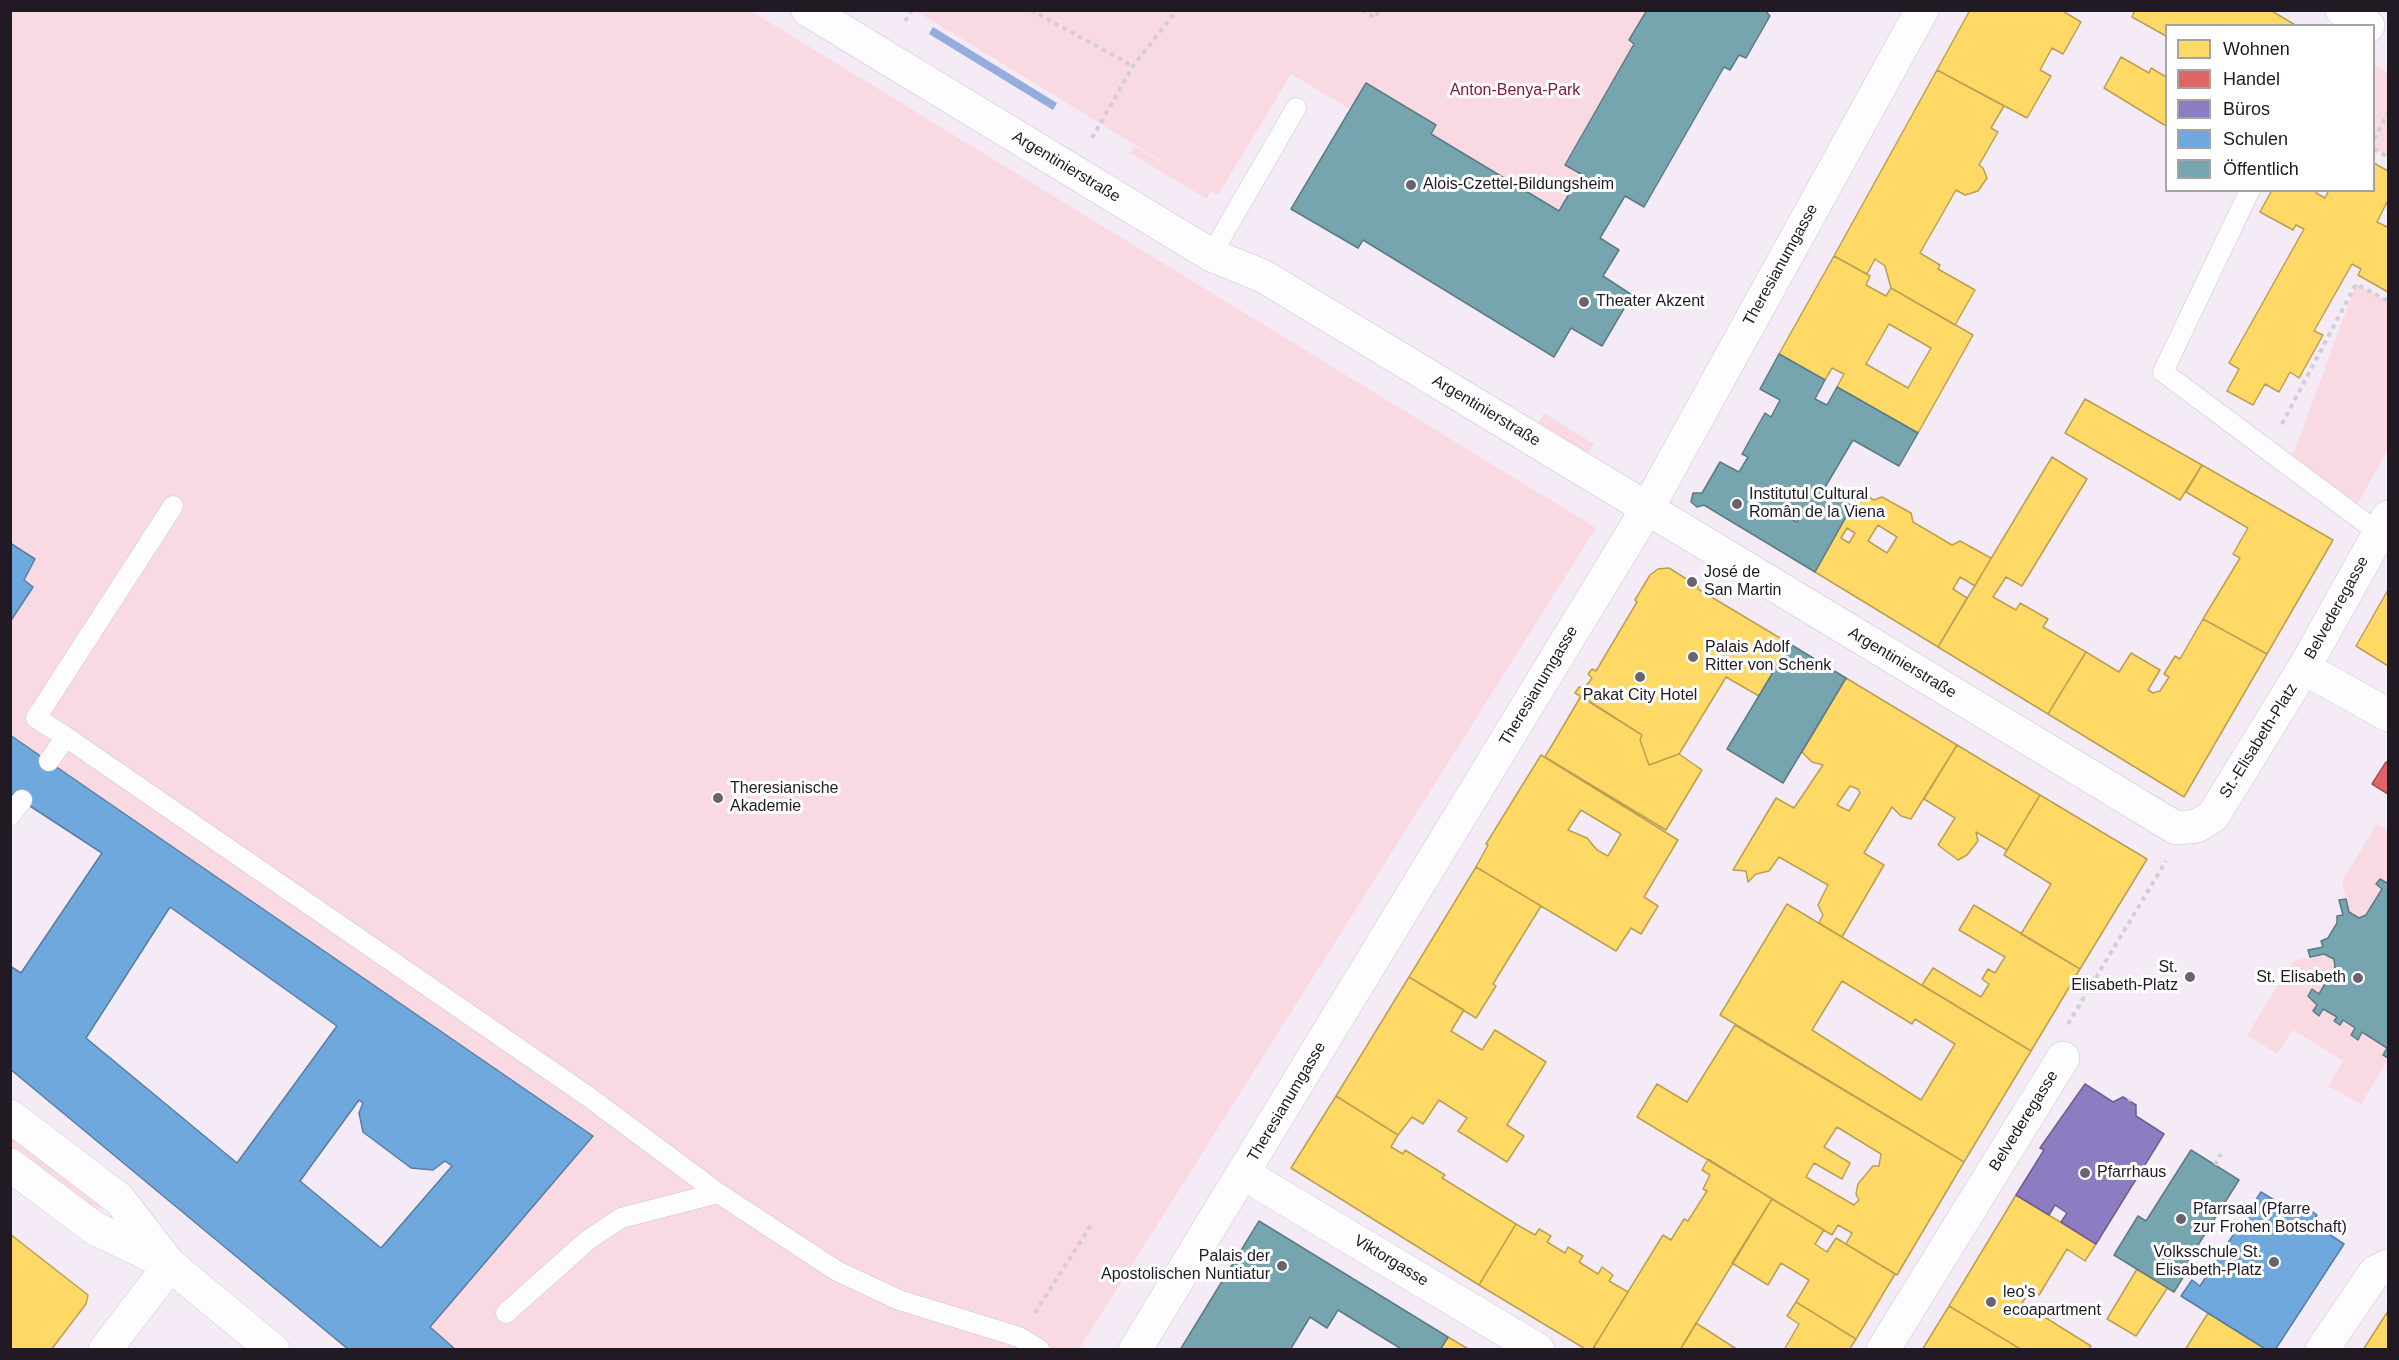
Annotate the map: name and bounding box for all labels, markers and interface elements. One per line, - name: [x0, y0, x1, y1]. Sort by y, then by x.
- legend: [2165, 24, 2375, 192]
- text: Wohnen: [2223, 39, 2290, 59]
- text: Handel: [2223, 69, 2280, 89]
- park label: Anton-Benya-Park: [1450, 81, 1580, 101]
- text: Büros: [2223, 99, 2270, 119]
- street label: Argentinierstraße: [1008, 127, 1124, 207]
- text: Schulen: [2223, 129, 2288, 149]
- text: Öffentlich: [2223, 159, 2299, 179]
- place label: Alois-Czettel-Bildungsheim: [1423, 175, 1614, 195]
- marker: Alois-Czettel-Bildungsheim: [1404, 178, 1418, 192]
- street label: Theresianumgasse: [1740, 201, 1822, 329]
- place label: Theater Akzent: [1596, 292, 1704, 312]
- marker: Theater Akzent: [1577, 295, 1591, 309]
- street label: Argentinierstraße: [1428, 371, 1544, 451]
- place label: Institutul Cultural Român de la Viena: [1749, 485, 1885, 523]
- marker: Institutul Cultural Român de la Viena: [1730, 497, 1744, 511]
- street label: Belvederegasse: [2301, 553, 2373, 663]
- place label: José de San Martin: [1704, 563, 1781, 601]
- marker: José de San Martin: [1685, 575, 1699, 589]
- street label: Theresianumgasse: [1496, 623, 1582, 749]
- street label: Argentinierstraße: [1844, 623, 1960, 703]
- place label: Palais Adolf Ritter von Schenk: [1705, 638, 1831, 676]
- marker: Palais Adolf Ritter von Schenk: [1686, 650, 1700, 664]
- marker: Pakat City Hotel: [1633, 670, 1647, 684]
- street label: St.-Elisabeth-Platz: [2216, 680, 2302, 802]
- place label: Pakat City Hotel: [1583, 686, 1697, 706]
- place label: Theresianische Akademie: [730, 779, 838, 817]
- marker: Theresianische Akademie: [711, 791, 725, 805]
- place label: St. Elisabeth-Platz: [2071, 958, 2178, 996]
- place label: St. Elisabeth: [2256, 968, 2346, 988]
- marker: St. Elisabeth-Platz: [2183, 970, 2197, 984]
- marker: St. Elisabeth: [2351, 971, 2365, 985]
- street label: Theresianumgasse: [1244, 1039, 1330, 1165]
- street label: Belvederegasse: [1985, 1067, 2063, 1175]
- place label: Pfarrhaus: [2097, 1163, 2166, 1183]
- marker: Pfarrhaus: [2078, 1166, 2092, 1180]
- place label: Pfarrsaal (Pfarre zur Frohen Botschaft): [2193, 1200, 2347, 1238]
- marker: Pfarrsaal (Pfarre zur Frohen Botschaft): [2174, 1212, 2188, 1226]
- street label: Viktorgasse: [1350, 1231, 1432, 1291]
- place label: Volksschule St. Elisabeth-Platz: [2154, 1243, 2262, 1281]
- place label: Palais der Apostolischen Nuntiatur: [1101, 1247, 1270, 1285]
- marker: Volksschule St. Elisabeth-Platz: [2267, 1255, 2281, 1269]
- marker: Palais der Apostolischen Nuntiatur: [1275, 1259, 1289, 1273]
- place label: leo's ecoapartment: [2003, 1283, 2101, 1321]
- marker: leo's ecoapartment: [1984, 1295, 1998, 1309]

